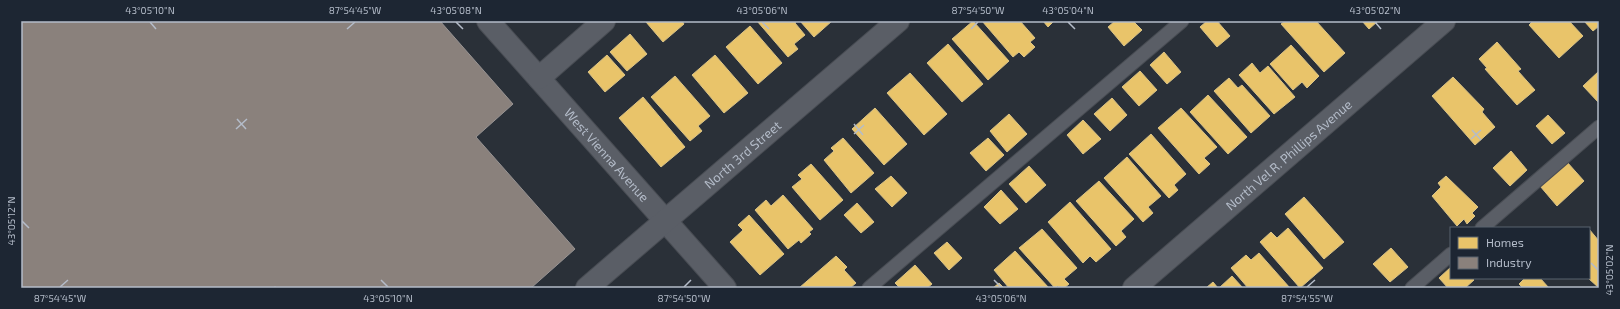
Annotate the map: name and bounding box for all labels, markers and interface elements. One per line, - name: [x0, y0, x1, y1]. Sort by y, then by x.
- text: 43°05'10"N: [125, 4, 175, 16]
- text: 87°54'45"W: [329, 4, 382, 16]
- text: 43°05'08"N: [430, 4, 482, 16]
- text: 43°05'06"N: [736, 4, 788, 16]
- text: 87°54'50"W: [952, 4, 1005, 16]
- text: 43°05'04"N: [1042, 4, 1094, 16]
- text: 43°05'02"N: [1349, 4, 1401, 16]
- street label: North Vel R. Phillips Avenue: [1222, 96, 1355, 214]
- street label: West Vienna Avenue: [561, 105, 653, 205]
- street label: North 3rd Street: [701, 117, 784, 192]
- text: 43°05'12"N: [5, 197, 17, 246]
- legend: [1450, 227, 1590, 279]
- text: Homes: [1486, 235, 1524, 249]
- text: 43°05'02"N: [1603, 244, 1615, 296]
- text: Industry: [1486, 255, 1532, 269]
- text: 87°54'45"W: [34, 292, 87, 304]
- text: 43°05'10"N: [363, 292, 413, 304]
- text: 87°54'50"W: [658, 292, 711, 304]
- text: 43°05'06"N: [975, 292, 1027, 304]
- text: 87°54'55"W: [1281, 292, 1334, 304]

